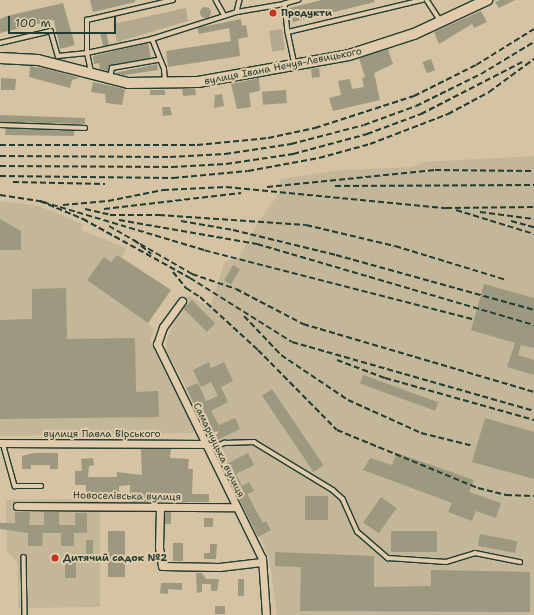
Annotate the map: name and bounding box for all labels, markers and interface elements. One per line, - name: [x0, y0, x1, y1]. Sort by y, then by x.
- place label: Продукти: [281, 7, 332, 19]
- scale bar: [10, 8, 118, 34]
- marker: Продукти: [268, 8, 278, 18]
- text: 100 m: [15, 15, 51, 31]
- street label: вулиця Івана Нечуя-Левицького: [203, 45, 363, 87]
- street label: Самарчуцька вулиця: [191, 401, 247, 499]
- street label: вулиця Павла Вірського: [44, 428, 160, 440]
- street label: Новоселівська вулиця: [73, 489, 181, 503]
- place label: Дитячий садок №2: [63, 552, 167, 564]
- marker: Дитячий садок №2: [50, 553, 60, 563]

